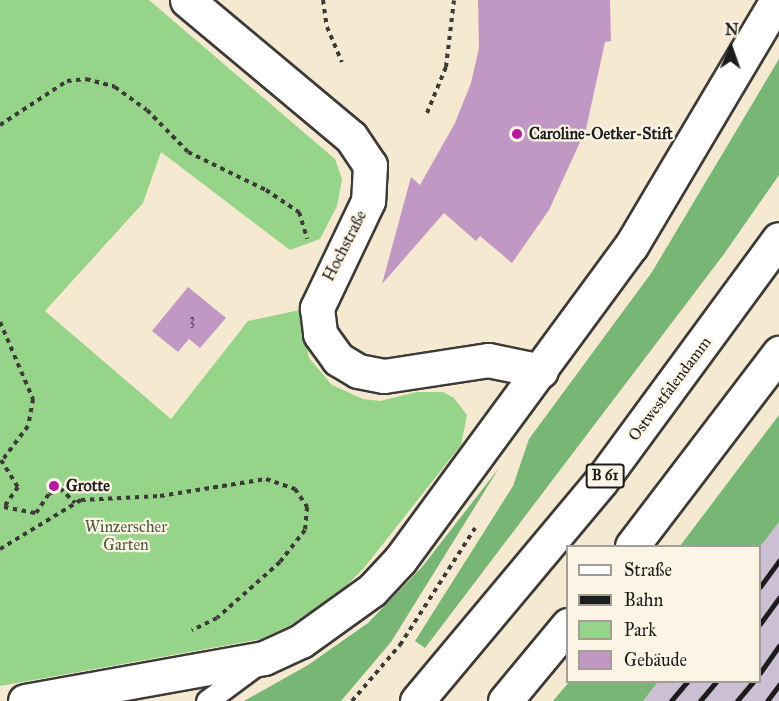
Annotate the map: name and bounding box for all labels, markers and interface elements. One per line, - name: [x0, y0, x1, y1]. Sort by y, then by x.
- north arrow: [701, 18, 761, 78]
- text: N: [725, 20, 739, 39]
- place label: Caroline-Oetker-Stift: [529, 124, 673, 144]
- marker: Caroline-Oetker-Stift: [510, 127, 524, 141]
- street label: Hochstraße: [319, 207, 371, 285]
- house number: 3: [189, 312, 195, 328]
- street label: Ostwestfalendamm: [625, 333, 715, 445]
- road number: B 61: [586, 464, 624, 488]
- place label: Grotte: [66, 476, 110, 496]
- marker: Grotte: [47, 479, 61, 493]
- park label: Winzerscher Garten: [85, 517, 167, 555]
- legend: [566, 545, 761, 683]
- text: Straße: [624, 559, 672, 581]
- text: Bahn: [624, 589, 663, 611]
- text: Park: [624, 619, 657, 641]
- text: Gebäude: [624, 649, 687, 671]

